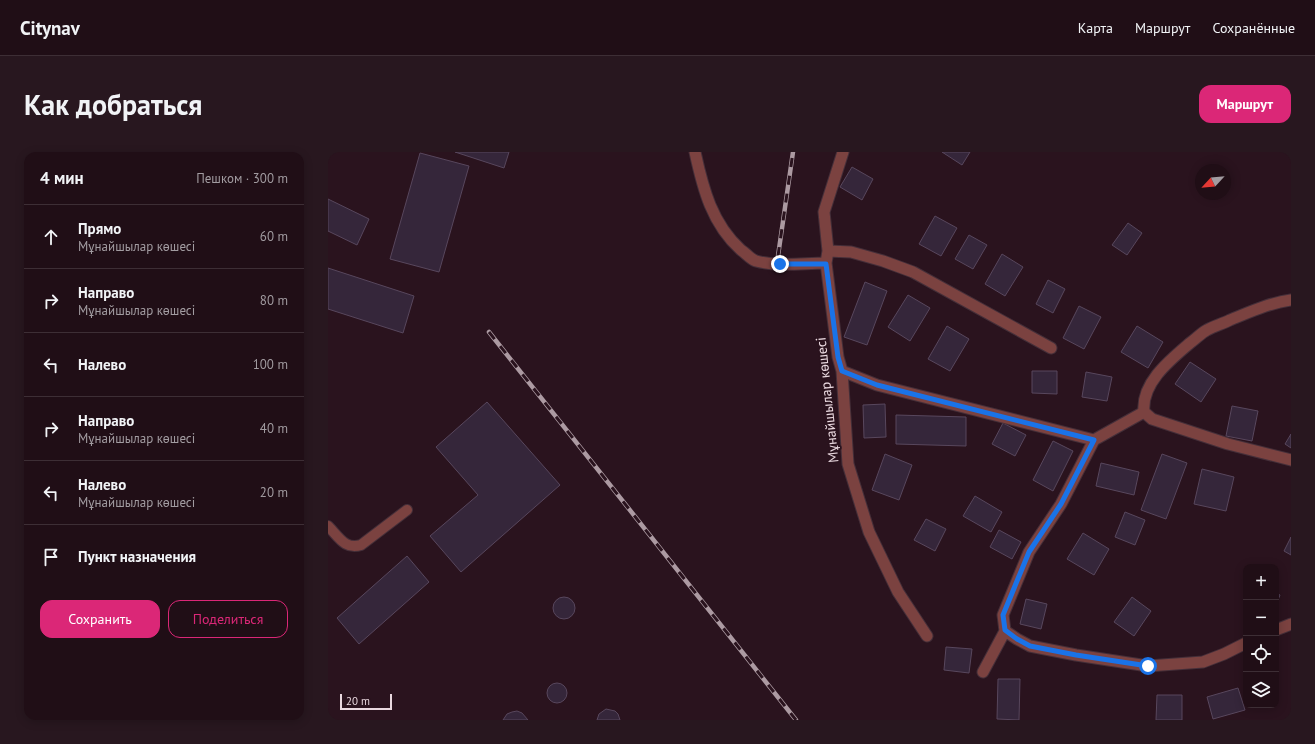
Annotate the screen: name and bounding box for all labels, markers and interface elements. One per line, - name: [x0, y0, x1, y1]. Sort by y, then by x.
- text: Citynav: [20, 16, 80, 40]
- text: Карта: [1078, 19, 1113, 37]
- text: Маршрут: [1135, 19, 1190, 37]
- text: Сохранённые: [1212, 19, 1295, 37]
- button: Маршрут: [1199, 85, 1291, 123]
- text: Как добраться: [24, 86, 202, 123]
- north arrow: [1195, 164, 1231, 200]
- text: 4 мин: [40, 167, 84, 189]
- text: Пешком · 300 m: [196, 170, 288, 187]
- text: Прямо: [78, 219, 121, 238]
- icon: ahead: [40, 226, 62, 248]
- text: 60 m: [260, 228, 288, 245]
- text: Мұнайшылар көшесі: [78, 238, 195, 255]
- route end: [771, 255, 789, 273]
- text: Направо: [78, 283, 134, 302]
- icon: right: [40, 290, 62, 312]
- text: 80 m: [260, 292, 288, 309]
- text: Мұнайшылар көшесі: [78, 302, 195, 319]
- street label: Мұнайшылар көшесі: [811, 336, 843, 464]
- icon: left: [40, 354, 62, 376]
- text: Налево: [78, 355, 126, 374]
- text: 100 m: [253, 356, 288, 373]
- text: Направо: [78, 411, 134, 430]
- icon: right: [40, 418, 62, 440]
- text: 40 m: [260, 420, 288, 437]
- text: Мұнайшылар көшесі: [78, 430, 195, 447]
- text: Налево: [78, 475, 126, 494]
- icon: left: [40, 482, 62, 504]
- text: 20 m: [260, 484, 288, 501]
- text: Мұнайшылар көшесі: [78, 494, 195, 511]
- icon: arrive: [40, 546, 62, 568]
- text: Пункт назначения: [78, 547, 196, 566]
- map controls: [1243, 564, 1279, 708]
- button: +: [1243, 564, 1279, 600]
- button: Сохранить: [40, 600, 160, 638]
- button: Поделиться: [168, 600, 288, 638]
- button: −: [1243, 600, 1279, 636]
- button: locate: [1243, 636, 1279, 672]
- route start: [1139, 657, 1157, 675]
- button: layers: [1243, 672, 1279, 708]
- scale bar: [340, 692, 392, 711]
- text: 20 m: [346, 694, 370, 708]

